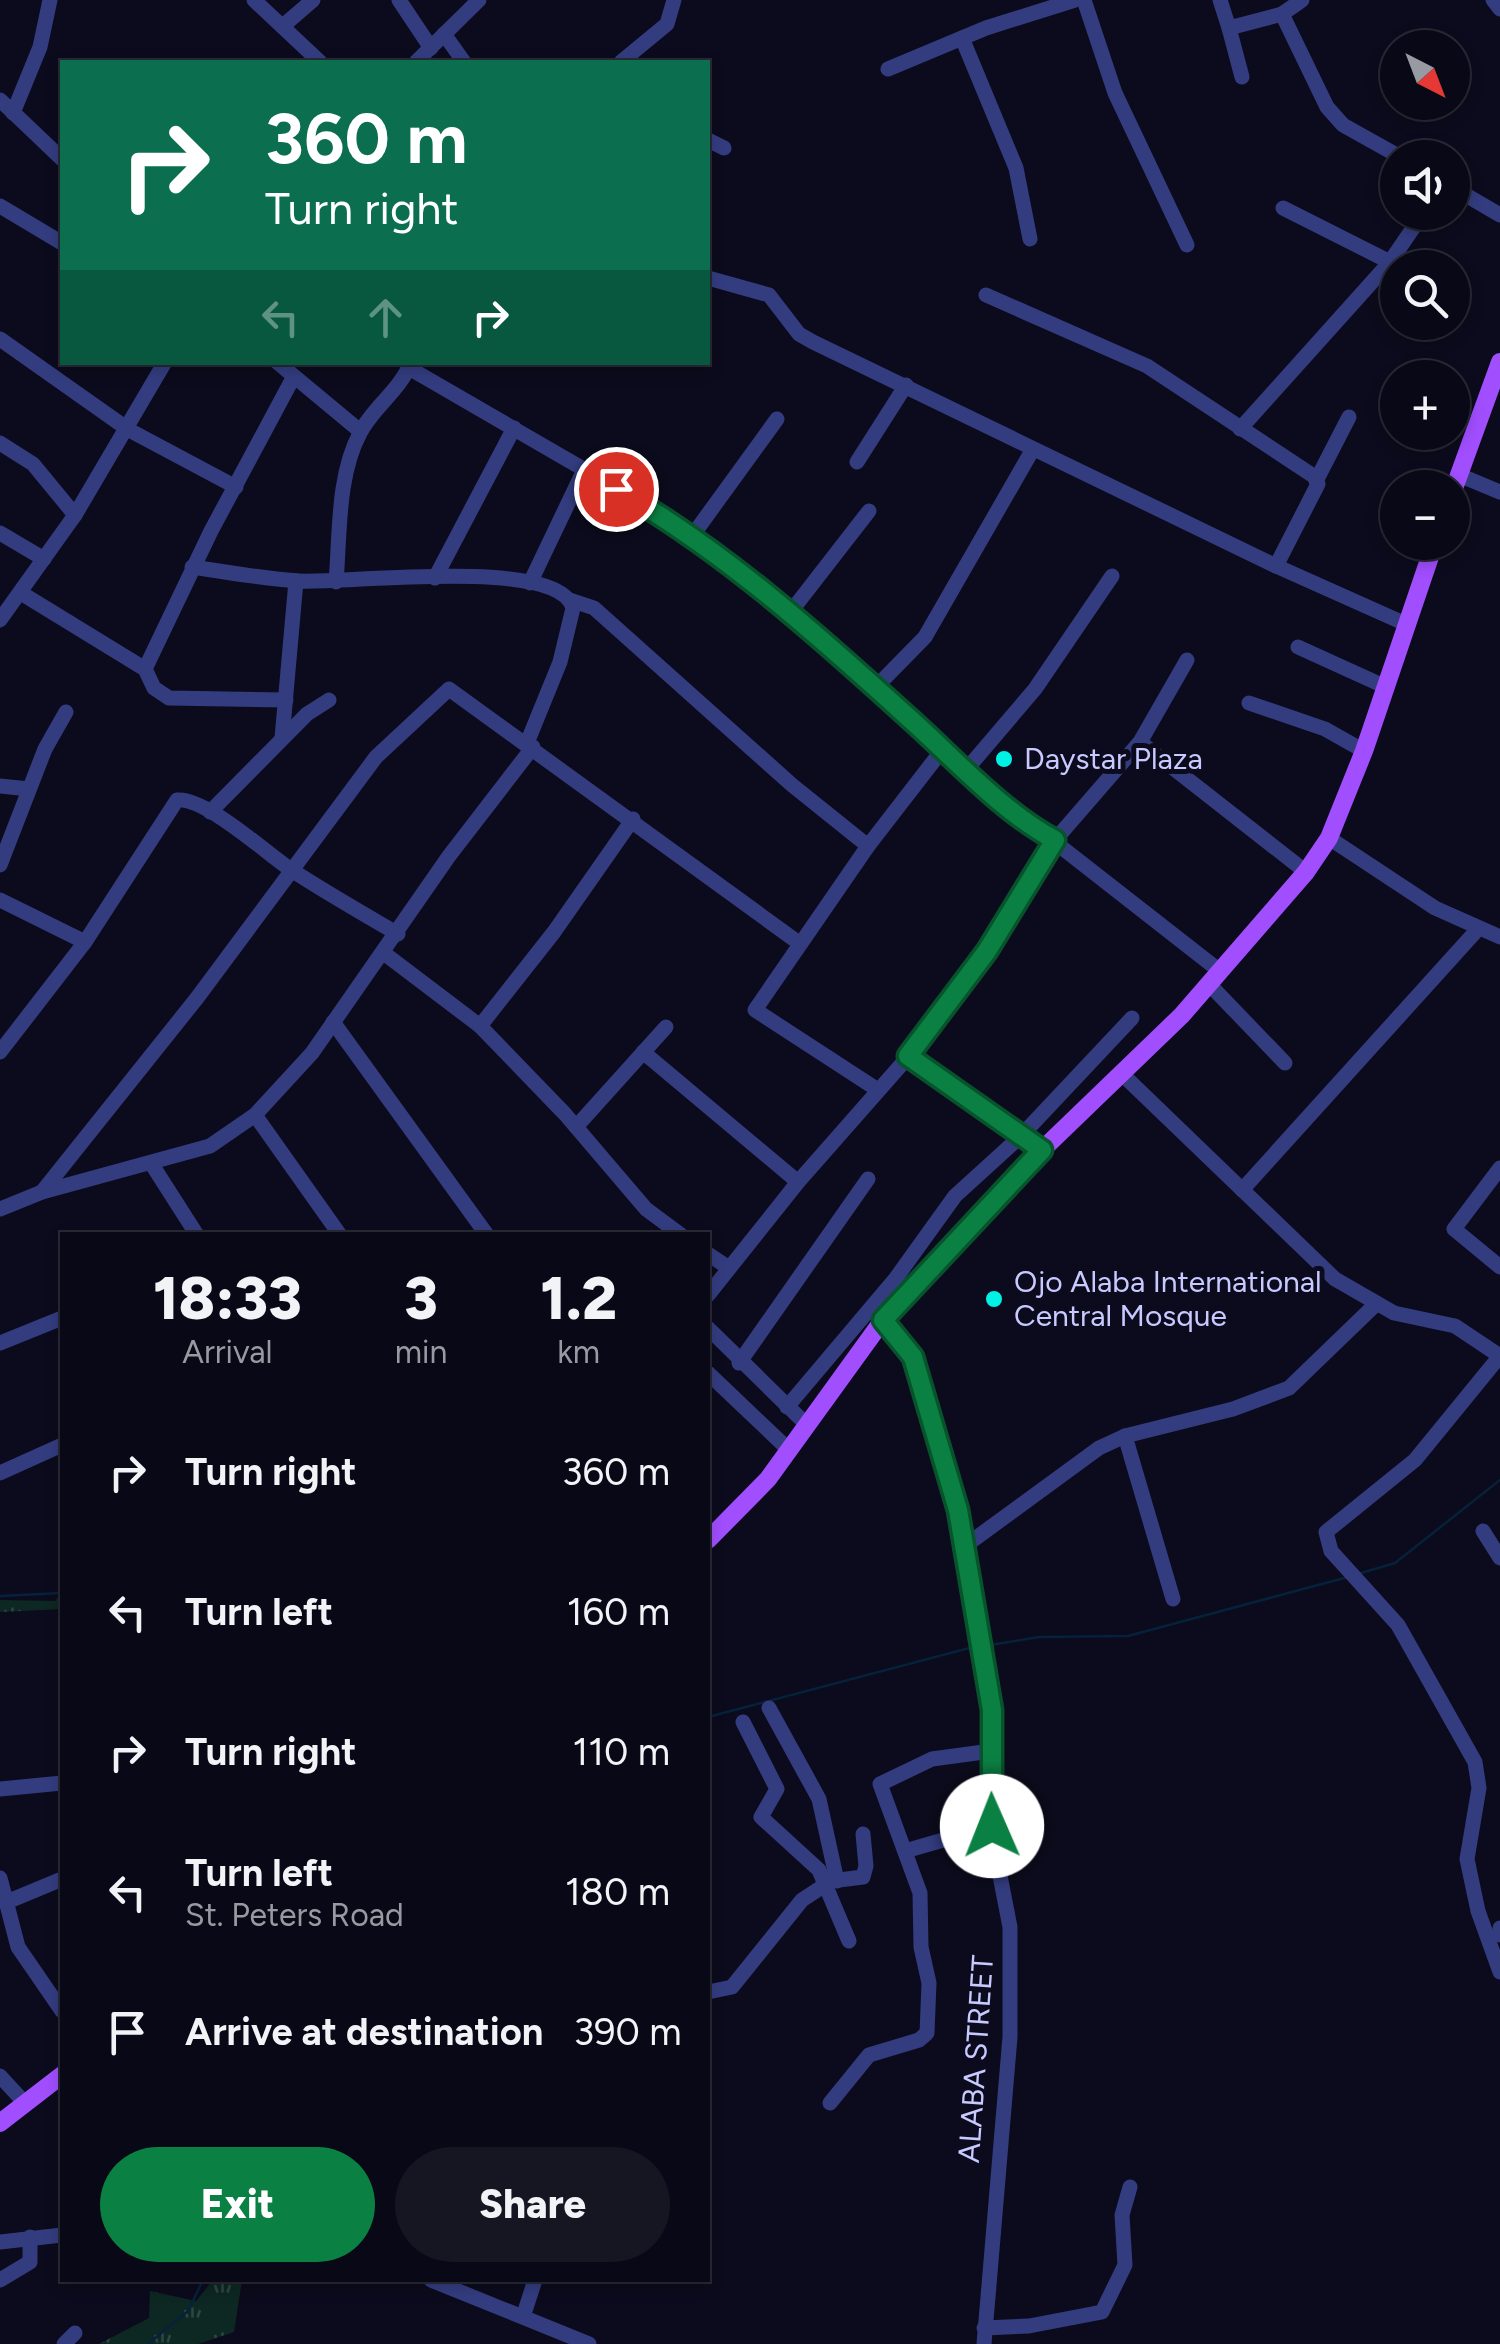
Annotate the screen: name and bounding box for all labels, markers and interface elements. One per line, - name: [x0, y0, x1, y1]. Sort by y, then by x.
- north arrow: [1380, 30, 1470, 120]
- map controls: [1380, 30, 1470, 560]
- text: 360 m: [265, 96, 468, 181]
- icon: right: [100, 100, 230, 230]
- button: sound: [1380, 140, 1470, 230]
- text: Turn right: [265, 181, 458, 235]
- button: search: [1380, 250, 1470, 340]
- icon: left: [253, 290, 308, 345]
- icon: ahead: [358, 290, 413, 345]
- icon: right: [463, 290, 518, 345]
- button: +: [1380, 360, 1470, 450]
- pin: [574, 447, 659, 532]
- icon: arrive: [589, 462, 644, 517]
- button: −: [1380, 470, 1470, 560]
- place label: Daystar Plaza: [1024, 740, 1203, 777]
- marker: Daystar Plaza: [993, 748, 1015, 770]
- text: 18:33: [153, 1262, 302, 1334]
- text: 3: [404, 1262, 438, 1334]
- text: 1.2: [540, 1262, 617, 1334]
- place label: Ojo Alaba International Central Mosque: [1014, 1263, 1322, 1334]
- marker: Ojo Alaba International Central Mosque: [983, 1288, 1005, 1310]
- text: Arrival: [182, 1333, 273, 1371]
- text: min: [395, 1333, 447, 1371]
- text: km: [557, 1333, 600, 1371]
- icon: right: [100, 1445, 155, 1500]
- text: Turn right: [185, 1449, 357, 1495]
- text: 360 m: [562, 1449, 670, 1495]
- icon: left: [100, 1585, 155, 1640]
- text: Turn left: [185, 1589, 333, 1635]
- text: 160 m: [567, 1589, 670, 1635]
- icon: right: [100, 1725, 155, 1780]
- text: Turn right: [185, 1729, 357, 1775]
- text: 110 m: [573, 1729, 670, 1775]
- position arrow: [940, 1774, 1044, 1878]
- text: Turn left: [185, 1850, 333, 1896]
- icon: left: [100, 1865, 155, 1920]
- text: 180 m: [565, 1869, 670, 1915]
- text: St. Peters Road: [185, 1896, 404, 1934]
- street label: ALABA STREET: [950, 1953, 1001, 2164]
- icon: arrive: [100, 2005, 155, 2060]
- text: Arrive at destination: [185, 2009, 543, 2055]
- text: 390 m: [573, 2009, 682, 2055]
- button: Exit: [100, 2147, 375, 2262]
- button: Share: [395, 2147, 670, 2262]

